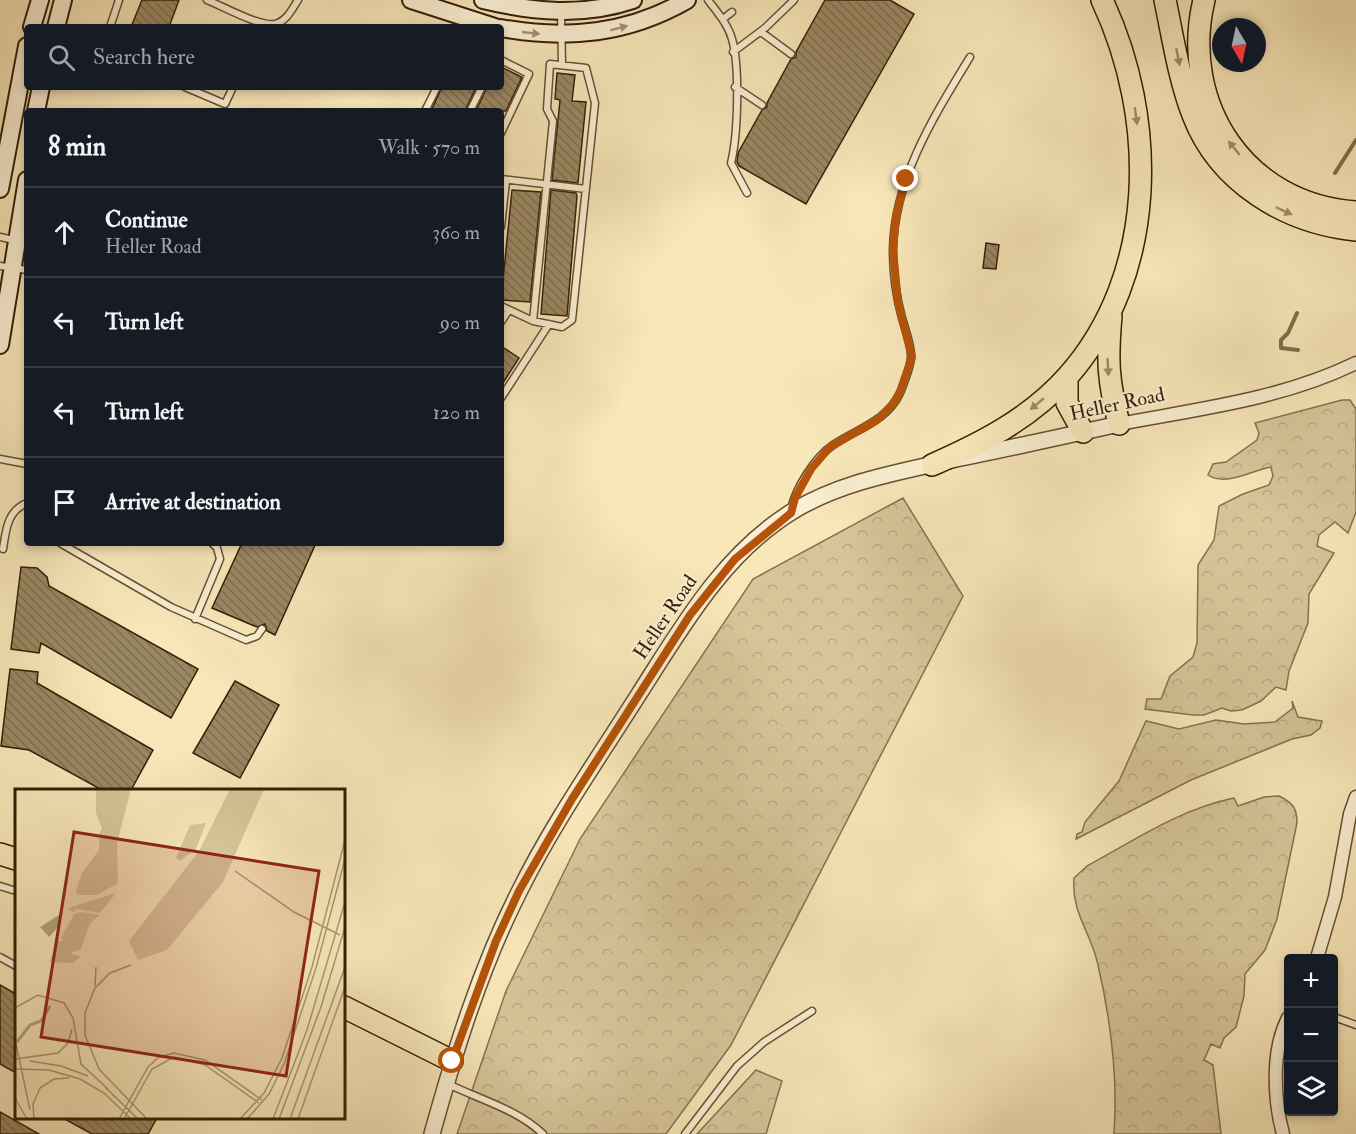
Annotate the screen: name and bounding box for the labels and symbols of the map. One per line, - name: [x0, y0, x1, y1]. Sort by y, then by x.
- north arrow: [1212, 18, 1266, 72]
- one-way arrow: [610, 23, 628, 32]
- one-way arrow: [522, 28, 541, 38]
- one-way arrow: [1173, 48, 1183, 66]
- one-way arrow: [1131, 107, 1140, 126]
- one-way arrow: [1227, 140, 1240, 156]
- route end: [892, 165, 918, 191]
- one-way arrow: [1275, 206, 1292, 215]
- one-way arrow: [1104, 358, 1113, 377]
- street label: Heller Road: [1067, 382, 1167, 426]
- one-way arrow: [1029, 398, 1045, 411]
- street label: Heller Road: [628, 570, 702, 664]
- inset map: [15, 789, 345, 1119]
- route start: [438, 1047, 464, 1073]

